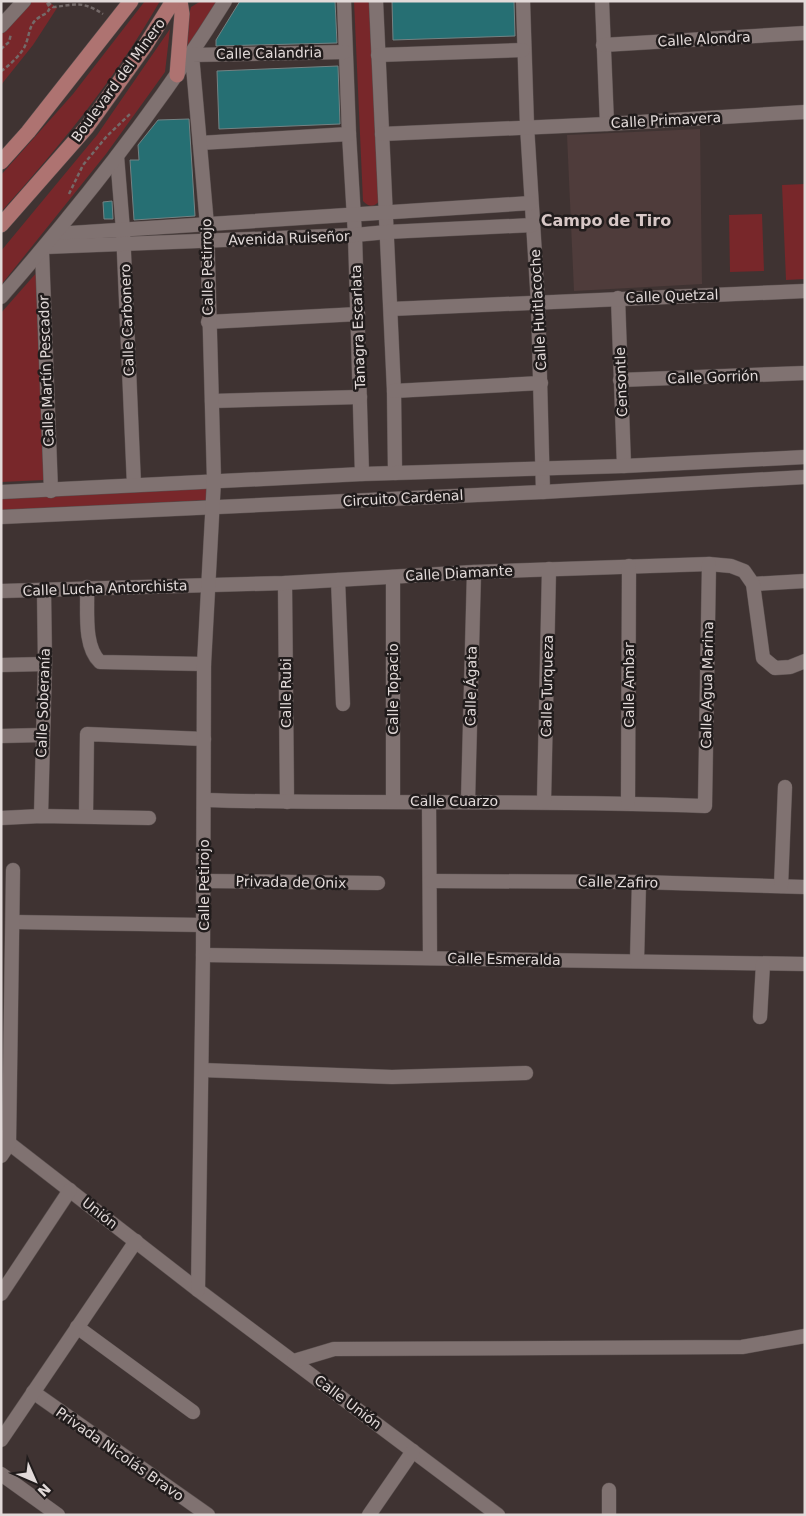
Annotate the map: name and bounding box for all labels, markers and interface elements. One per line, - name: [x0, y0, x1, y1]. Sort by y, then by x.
- street label: Boulevard del Minero: [68, 15, 168, 145]
- street label: Calle Alondra: [657, 29, 751, 49]
- street label: Calle Calandria: [216, 44, 322, 62]
- street label: Calle Primavera: [610, 109, 722, 131]
- district label: Campo de Tiro: [541, 211, 671, 230]
- street label: Calle Petirrojo: [198, 218, 216, 316]
- street label: Avenida Ruiseñor: [228, 228, 350, 248]
- street label: Calle Huitlacoche: [527, 249, 549, 371]
- street label: Calle Carbonero: [117, 264, 137, 376]
- street label: Tanagra Escarlata: [348, 264, 368, 391]
- street label: Calle Quetzal: [625, 286, 719, 306]
- street label: Calle Martín Pescador: [35, 295, 57, 447]
- street label: Censontle: [612, 347, 630, 417]
- street label: Calle Gorrión: [667, 367, 759, 387]
- street label: Circuito Cardenal: [342, 487, 464, 509]
- street label: Calle Diamante: [405, 562, 513, 584]
- street label: Calle Lucha Antorchista: [22, 577, 188, 599]
- street label: Calle Agua Marina: [698, 621, 716, 749]
- street label: Calle Turqueza: [538, 635, 556, 737]
- street label: Calle Ambar: [621, 642, 637, 728]
- street label: Calle Topacio: [385, 643, 401, 735]
- street label: Calle Ágata: [462, 646, 480, 726]
- street label: Calle Soberanía: [33, 648, 53, 758]
- street label: Calle Rubi: [278, 658, 294, 728]
- street label: Calle Cuarzo: [410, 793, 498, 809]
- street label: Calle Petirojo: [196, 839, 212, 931]
- street label: Privada de Onix: [236, 873, 346, 891]
- street label: Calle Zafiro: [578, 873, 658, 891]
- street label: Calle Esmeralda: [447, 950, 561, 968]
- street label: Unión: [79, 1194, 121, 1232]
- street label: Calle Unión: [311, 1372, 385, 1432]
- street label: Privada Nicolás Bravo: [53, 1404, 187, 1504]
- north arrow: [10, 1456, 60, 1506]
- text: N: [34, 1480, 54, 1500]

